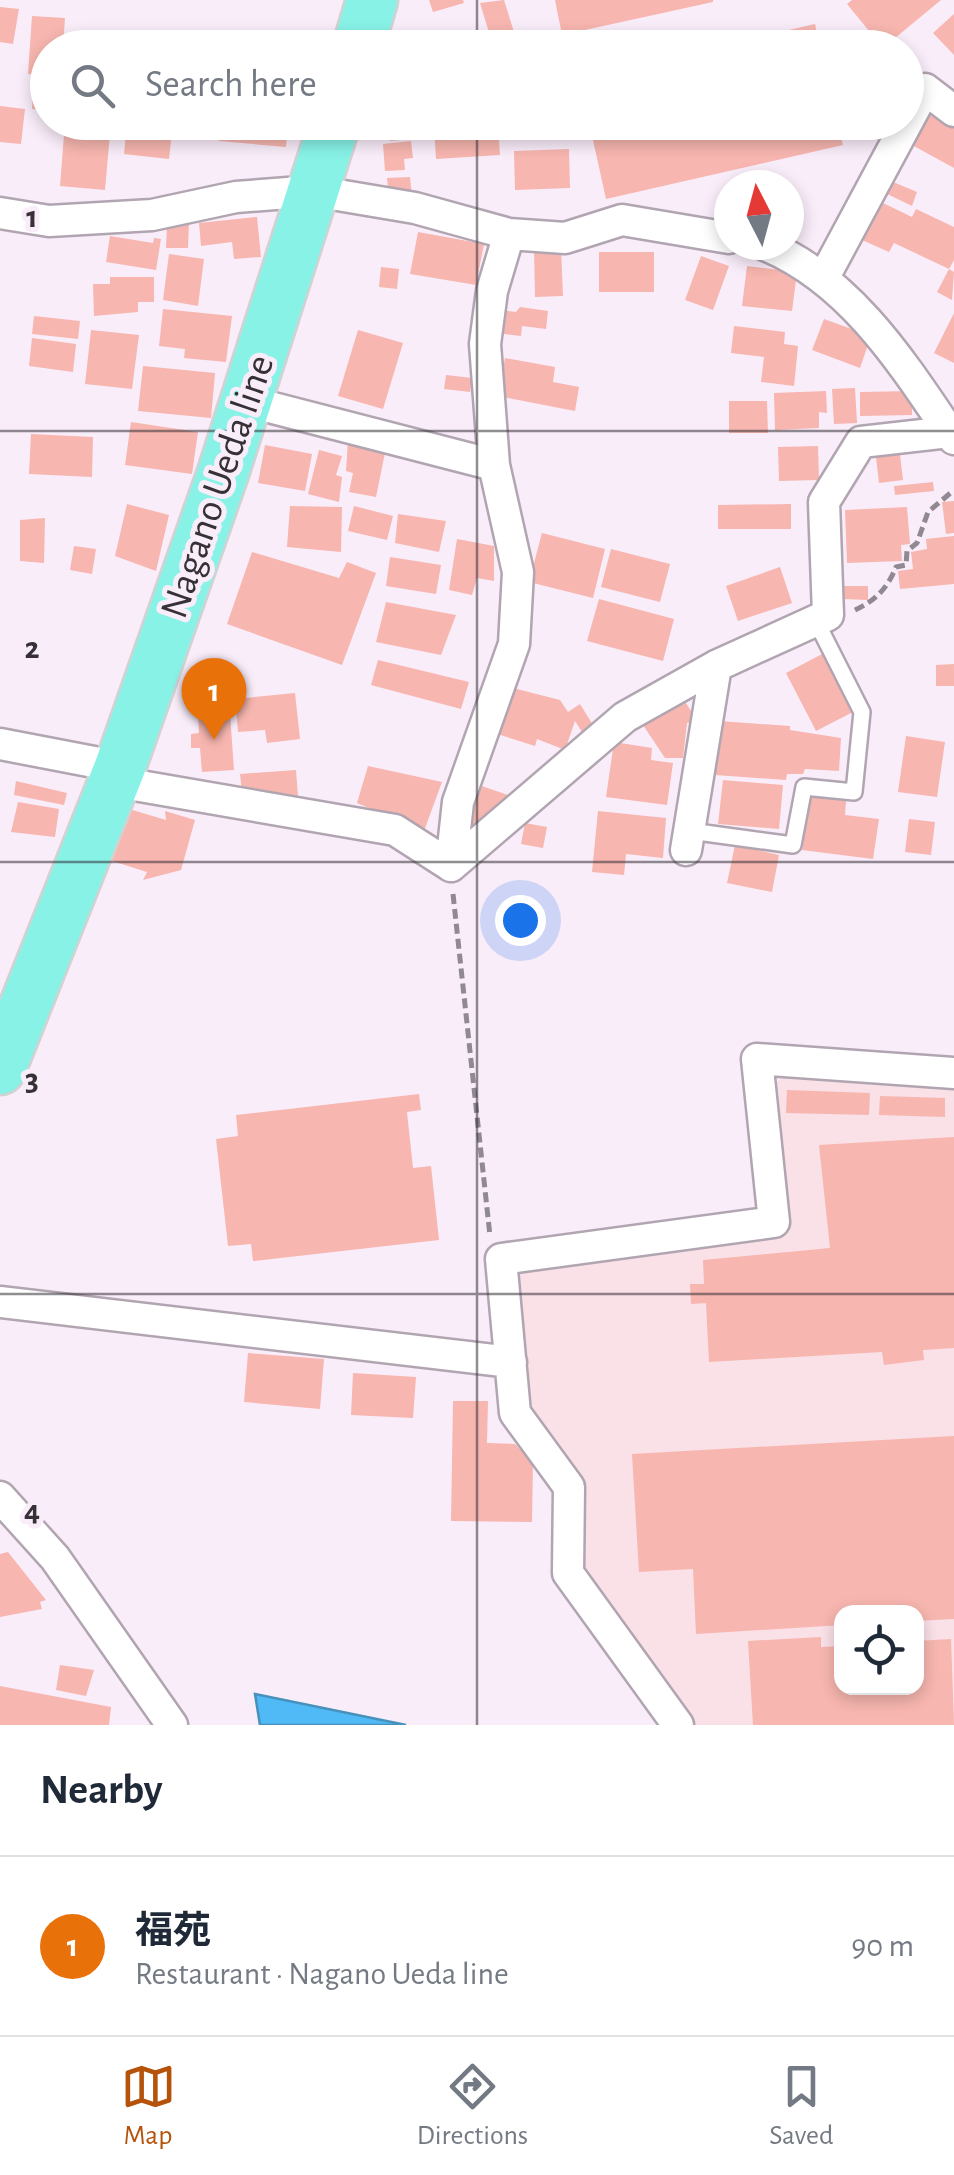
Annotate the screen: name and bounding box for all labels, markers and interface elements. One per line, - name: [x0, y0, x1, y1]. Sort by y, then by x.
- search box: [30, 30, 924, 140]
- icon: search: [65, 58, 120, 113]
- text: Search here: [145, 66, 317, 104]
- north arrow: [714, 170, 804, 260]
- text: 1: [26, 201, 38, 233]
- street label: Nagano Ueda line: [154, 350, 282, 623]
- text: 2: [24, 632, 40, 664]
- pin: 1: [182, 658, 246, 740]
- your location: [495, 895, 546, 946]
- text: 3: [25, 1064, 39, 1096]
- text: 4: [24, 1495, 40, 1527]
- map controls: [834, 1605, 924, 1695]
- button: locate: [834, 1605, 924, 1695]
- text: Nearby: [40, 1769, 163, 1811]
- text: 福苑: [135, 1913, 211, 1951]
- text: 1: [67, 1930, 78, 1962]
- text: 90 m: [851, 1930, 914, 1962]
- text: Restaurant · Nagano Ueda line: [135, 1958, 509, 1990]
- tab: Map: [121, 2059, 176, 2153]
- tab: Directions: [417, 2059, 528, 2153]
- tab: Saved: [769, 2059, 833, 2153]

